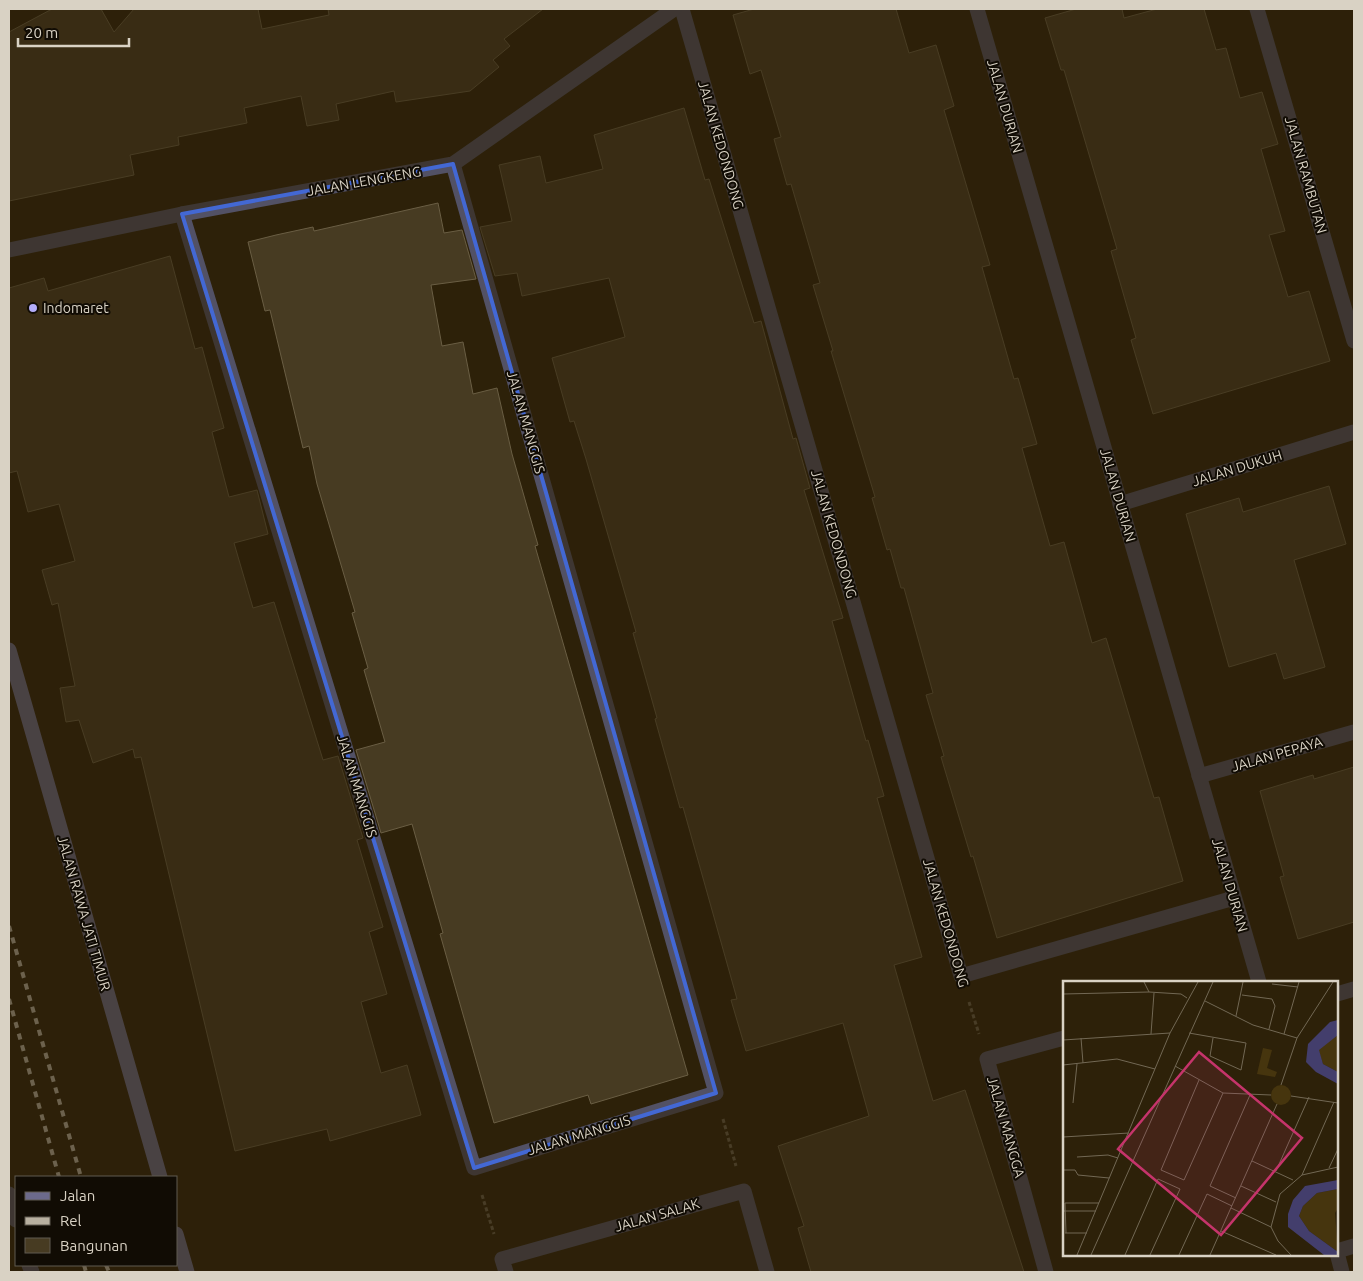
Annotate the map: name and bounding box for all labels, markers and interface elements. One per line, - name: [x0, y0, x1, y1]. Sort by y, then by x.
- scale bar: [18, 15, 129, 47]
- text: 20 m: [25, 24, 58, 41]
- street label: JALAN DURIAN: [984, 57, 1026, 155]
- street label: JALAN KEDONDONG: [695, 79, 747, 211]
- street label: JALAN RAMBUTAN: [1282, 115, 1330, 235]
- street label: JALAN LENGKENG: [306, 163, 422, 199]
- place label: Indomaret: [43, 300, 109, 316]
- marker: Indomaret: [27, 302, 39, 314]
- street label: JALAN MANGGIS: [504, 369, 548, 475]
- street label: JALAN DURIAN: [1097, 446, 1139, 544]
- street label: JALAN DUKUH: [1190, 447, 1284, 489]
- street label: JALAN KEDONDONG: [808, 468, 860, 600]
- street label: JALAN MANGGIS: [334, 733, 380, 839]
- street label: JALAN PEPAYA: [1230, 733, 1324, 775]
- street label: JALAN RAWA JATI TIMUR: [54, 834, 114, 993]
- street label: JALAN DURIAN: [1209, 836, 1251, 934]
- street label: JALAN KEDONDONG: [920, 857, 972, 989]
- inset map: [1063, 981, 1338, 1256]
- street label: JALAN MANGGA: [984, 1074, 1028, 1180]
- street label: JALAN MANGGIS: [526, 1112, 632, 1158]
- legend: [15, 1176, 178, 1266]
- text: Jalan: [60, 1187, 95, 1204]
- street label: JALAN SALAK: [613, 1195, 702, 1235]
- text: Rel: [60, 1212, 82, 1229]
- text: Bangunan: [60, 1237, 128, 1254]

